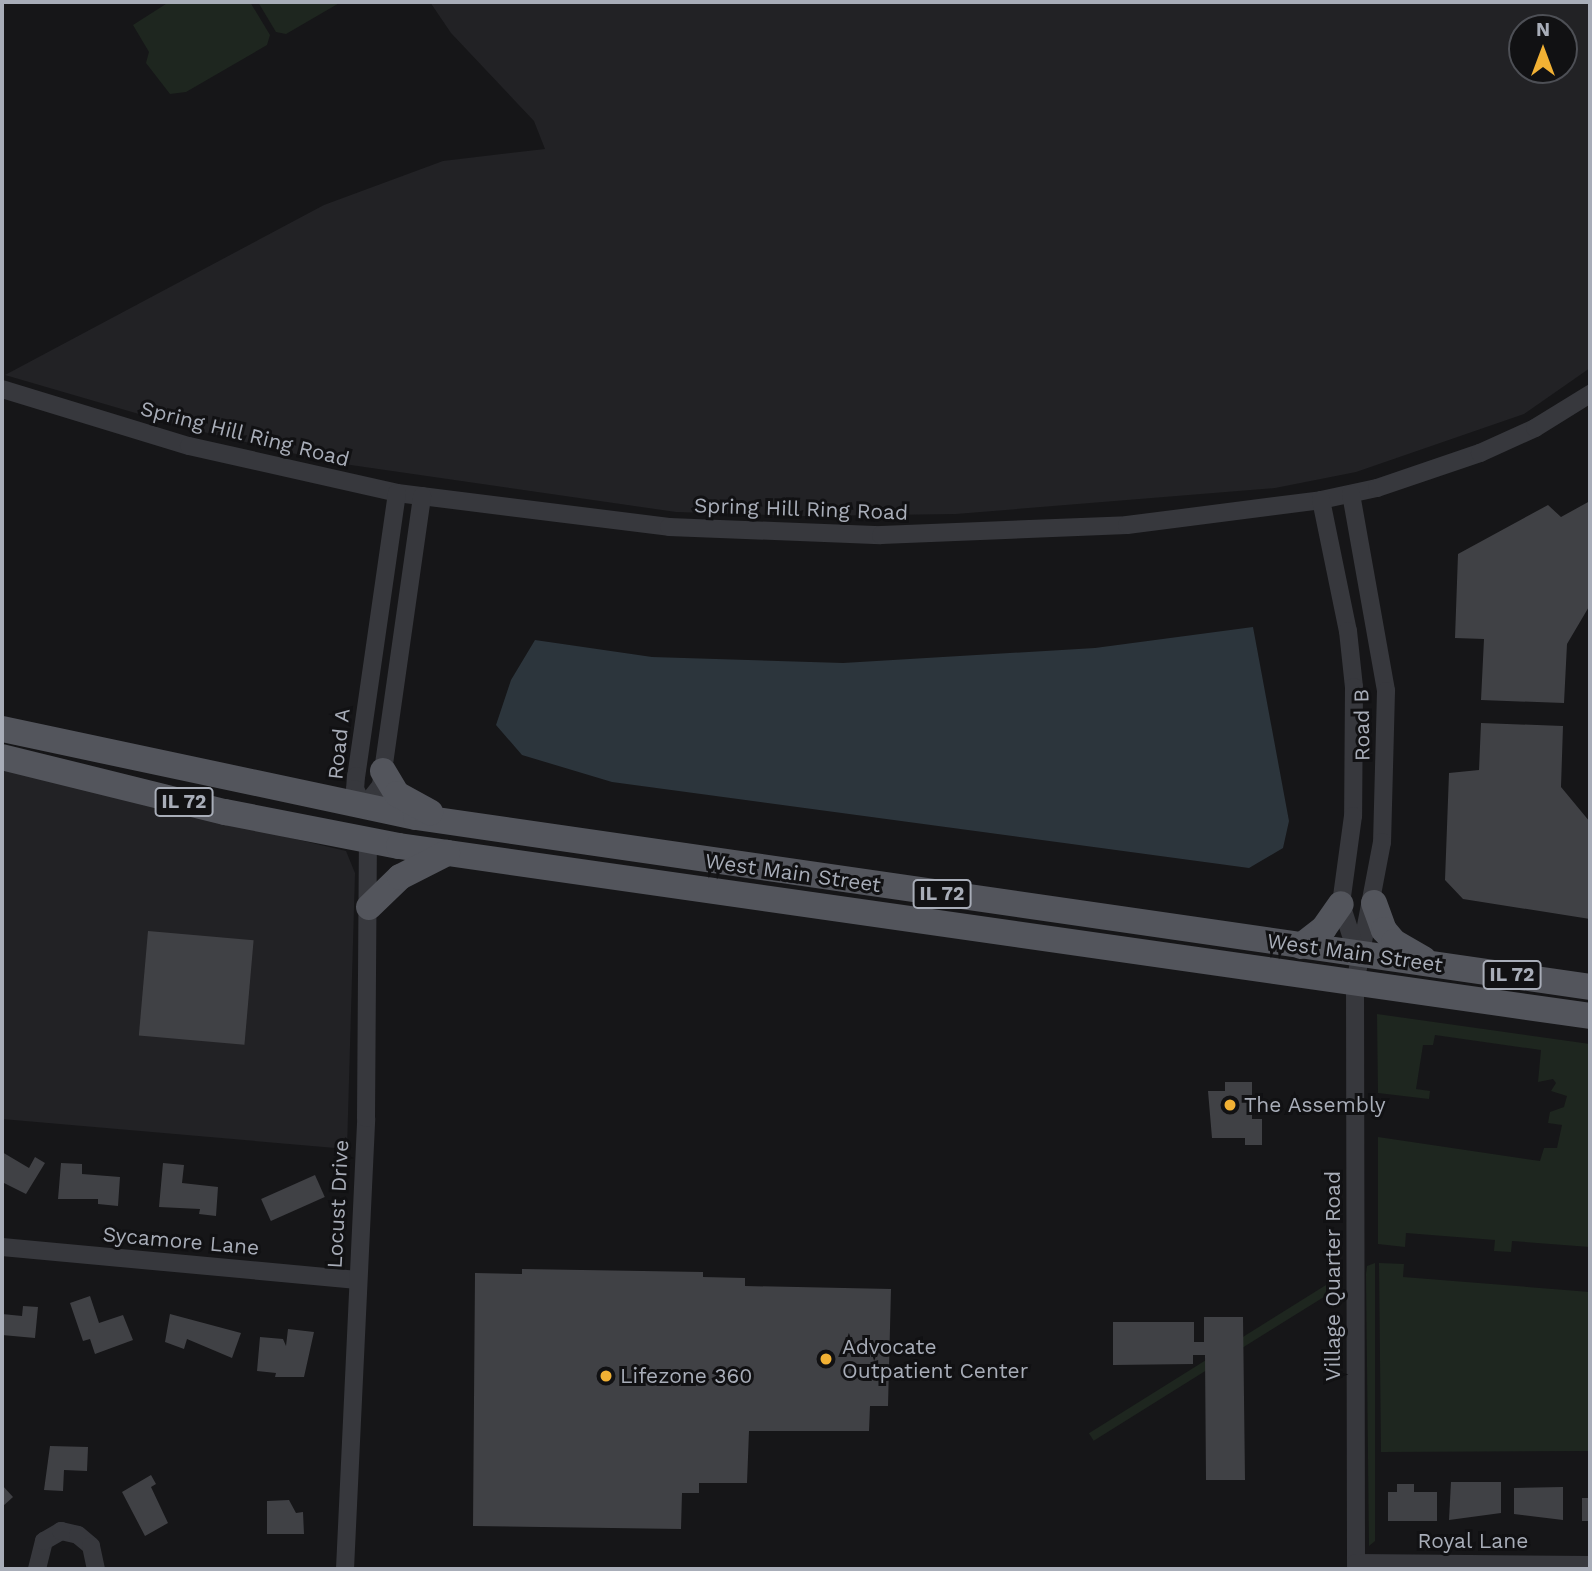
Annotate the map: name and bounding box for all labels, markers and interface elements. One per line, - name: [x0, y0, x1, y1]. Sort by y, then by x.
- north arrow: [1508, 14, 1578, 84]
- text: N: [1536, 18, 1550, 41]
- street label: Spring Hill Ring Road: [138, 396, 352, 472]
- street label: Spring Hill Ring Road: [693, 493, 909, 525]
- street label: Road B: [1349, 689, 1375, 761]
- street label: Road A: [323, 707, 355, 781]
- road number: IL 72: [152, 786, 216, 818]
- street label: West Main Street: [703, 848, 883, 898]
- road number: IL 72: [911, 878, 974, 909]
- street label: West Main Street: [1265, 928, 1445, 978]
- road number: IL 72: [1480, 959, 1544, 990]
- place label: The Assembly: [1244, 1092, 1386, 1118]
- marker: The Assembly: [1222, 1097, 1238, 1113]
- street label: Locust Drive: [322, 1139, 354, 1269]
- street label: Village Quarter Road: [1320, 1171, 1346, 1381]
- street label: Sycamore Lane: [102, 1222, 260, 1260]
- place label: Advocate Outpatient Center: [842, 1334, 1028, 1384]
- marker: Advocate Outpatient Center: [816, 1349, 836, 1369]
- place label: Lifezone 360: [620, 1363, 752, 1389]
- marker: Lifezone 360: [598, 1368, 614, 1384]
- street label: Royal Lane: [1417, 1528, 1529, 1554]

